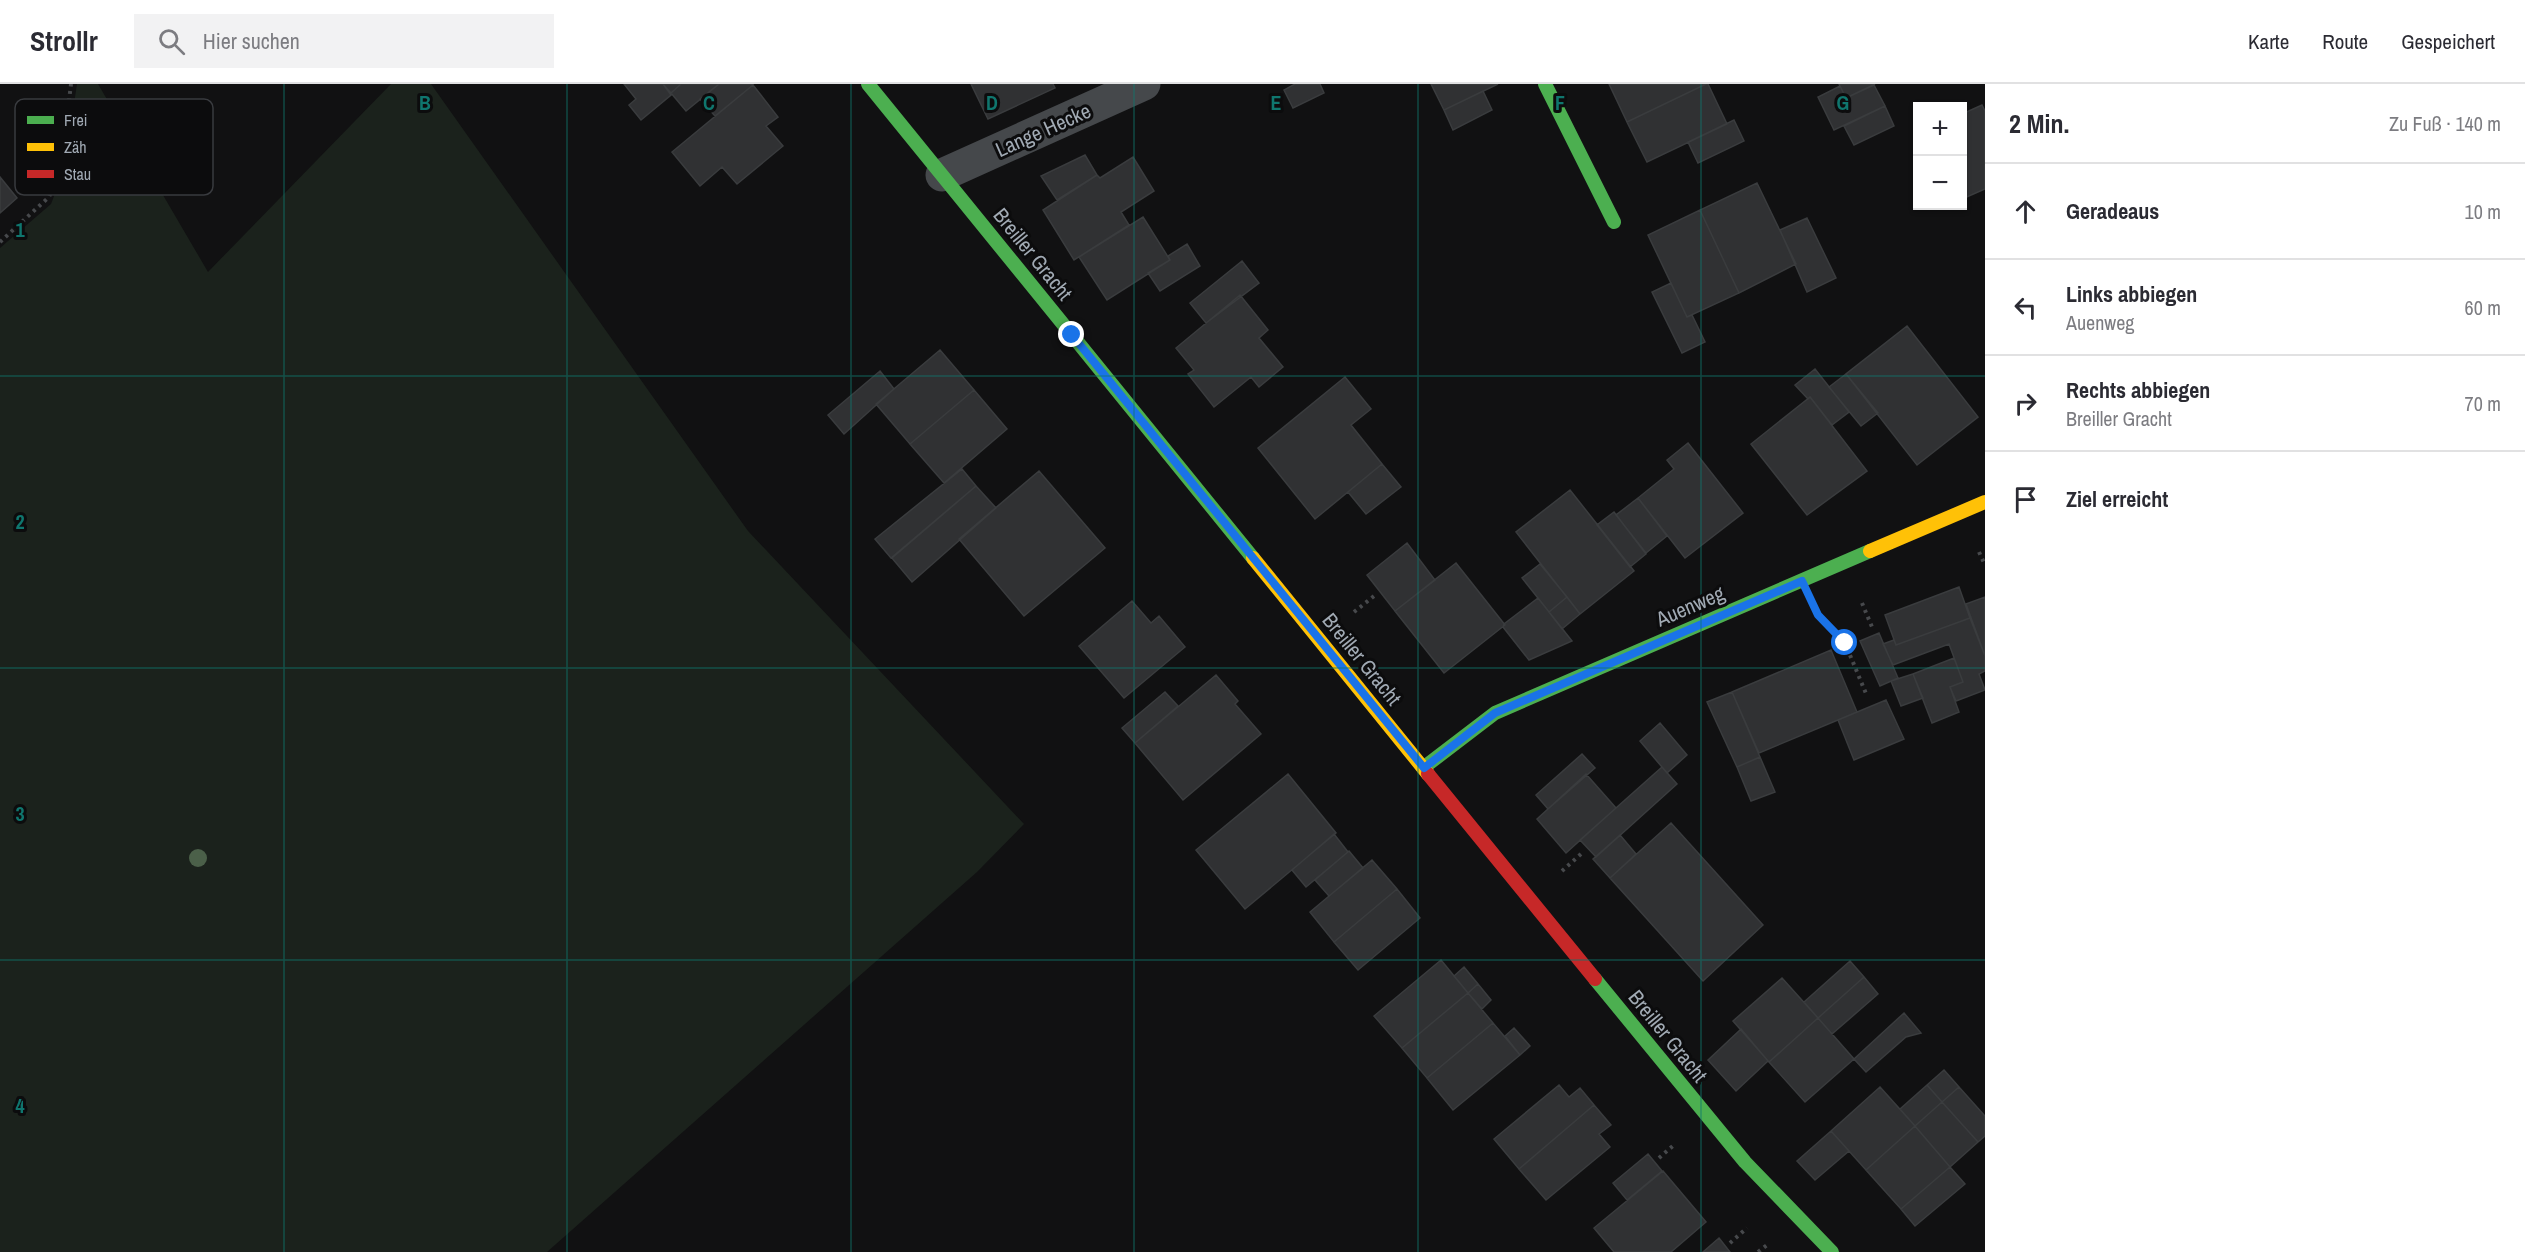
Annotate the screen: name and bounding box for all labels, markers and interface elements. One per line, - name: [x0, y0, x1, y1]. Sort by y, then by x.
- search box: [134, 14, 554, 68]
- text: Strollr: [30, 22, 98, 60]
- icon: search: [155, 25, 188, 58]
- text: Hier suchen: [203, 26, 300, 56]
- text: Karte: [2248, 27, 2289, 56]
- text: Route: [2322, 27, 2368, 56]
- text: Gespeichert: [2401, 27, 2495, 56]
- text: B: [419, 89, 431, 116]
- text: C: [703, 89, 715, 116]
- text: D: [986, 89, 998, 116]
- text: E: [1271, 89, 1282, 116]
- text: F: [1555, 89, 1565, 116]
- text: G: [1837, 89, 1849, 116]
- street label: Lange Hecke: [991, 96, 1095, 164]
- legend: [15, 99, 213, 195]
- map controls: [1913, 102, 1967, 210]
- button: +: [1913, 102, 1967, 156]
- text: 2 Min.: [2009, 106, 2069, 141]
- text: Frei: [64, 109, 87, 131]
- text: Zu Fuß · 140 m: [2389, 110, 2501, 137]
- text: Zäh: [64, 136, 87, 158]
- button: −: [1913, 156, 1967, 210]
- text: Stau: [64, 163, 91, 185]
- icon: ahead: [2009, 195, 2042, 228]
- text: Geradeaus: [2066, 196, 2159, 226]
- text: 10 m: [2465, 198, 2501, 225]
- street label: Breiller Gracht: [987, 202, 1079, 306]
- text: 1: [15, 216, 25, 243]
- text: Links abbiegen: [2066, 279, 2197, 309]
- icon: left: [2009, 291, 2042, 324]
- text: 60 m: [2465, 294, 2501, 321]
- text: Auenweg: [2066, 309, 2134, 336]
- route end: [1058, 321, 1084, 347]
- text: Rechts abbiegen: [2066, 375, 2210, 405]
- icon: right: [2009, 387, 2042, 420]
- text: 70 m: [2465, 390, 2501, 417]
- text: Breiller Gracht: [2066, 405, 2172, 432]
- icon: arrive: [2009, 483, 2042, 516]
- text: Ziel erreicht: [2066, 484, 2168, 514]
- text: 2: [15, 508, 25, 535]
- street label: Auenweg: [1650, 578, 1729, 634]
- street label: Breiller Gracht: [1316, 607, 1408, 711]
- route start: [1831, 629, 1857, 655]
- text: 3: [15, 800, 25, 827]
- street label: Breiller Gracht: [1622, 984, 1714, 1088]
- text: 4: [15, 1092, 25, 1119]

